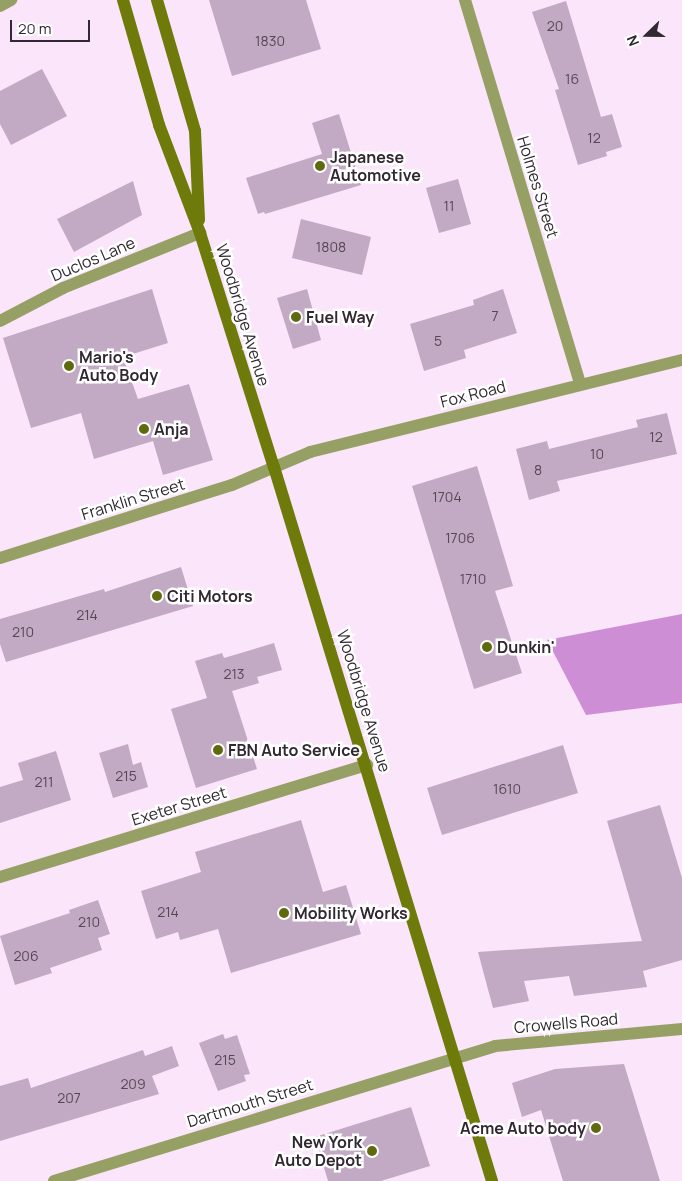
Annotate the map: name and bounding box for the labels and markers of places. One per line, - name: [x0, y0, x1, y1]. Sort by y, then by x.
- place label: Japanese Automotive: [330, 147, 421, 185]
- marker: Japanese Automotive: [314, 160, 326, 172]
- place label: Fuel Way: [306, 307, 374, 327]
- marker: Fuel Way: [290, 311, 302, 323]
- place label: Mario's Auto Body: [79, 347, 158, 385]
- marker: Mario's Auto Body: [63, 360, 75, 372]
- place label: Anja: [154, 419, 189, 439]
- marker: Anja: [138, 423, 150, 435]
- place label: Citi Motors: [167, 586, 253, 606]
- marker: Citi Motors: [151, 590, 163, 602]
- place label: Dunkin': [497, 637, 555, 657]
- marker: Dunkin': [481, 641, 493, 653]
- place label: FBN Auto Service: [228, 740, 360, 760]
- marker: FBN Auto Service: [212, 744, 224, 756]
- place label: Mobility Works: [294, 903, 408, 923]
- marker: Mobility Works: [278, 907, 290, 919]
- place label: Acme Auto body: [460, 1118, 586, 1138]
- marker: Acme Auto body: [590, 1122, 602, 1134]
- place label: New York Auto Depot: [274, 1132, 362, 1170]
- marker: New York Auto Depot: [366, 1145, 378, 1157]

